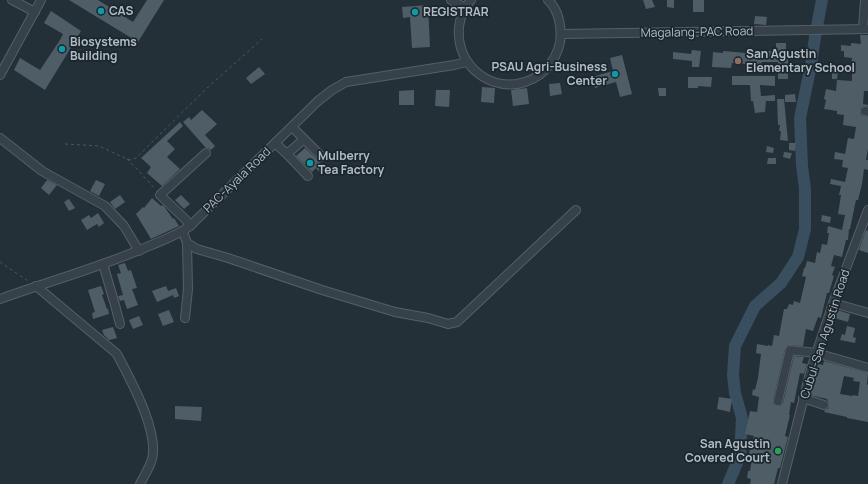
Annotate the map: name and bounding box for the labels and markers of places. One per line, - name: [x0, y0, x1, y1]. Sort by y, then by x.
- place label: CAS: [109, 2, 133, 19]
- place label: REGISTRAR: [423, 3, 489, 20]
- marker: CAS: [96, 6, 106, 16]
- marker: REGISTRAR: [410, 7, 420, 17]
- place label: Biosystems Building: [70, 33, 137, 64]
- marker: Biosystems Building: [57, 44, 67, 54]
- place label: San Agustin Elementary School: [746, 45, 855, 76]
- marker: San Agustin Elementary School: [733, 56, 743, 66]
- place label: PSAU Agri-Business Center: [491, 58, 607, 89]
- marker: PSAU Agri-Business Center: [610, 69, 620, 79]
- place label: Mulberry Tea Factory: [318, 147, 384, 178]
- marker: Mulberry Tea Factory: [305, 158, 315, 168]
- place label: San Agustin Covered Court: [685, 435, 770, 466]
- marker: San Agustin Covered Court: [773, 446, 783, 456]

